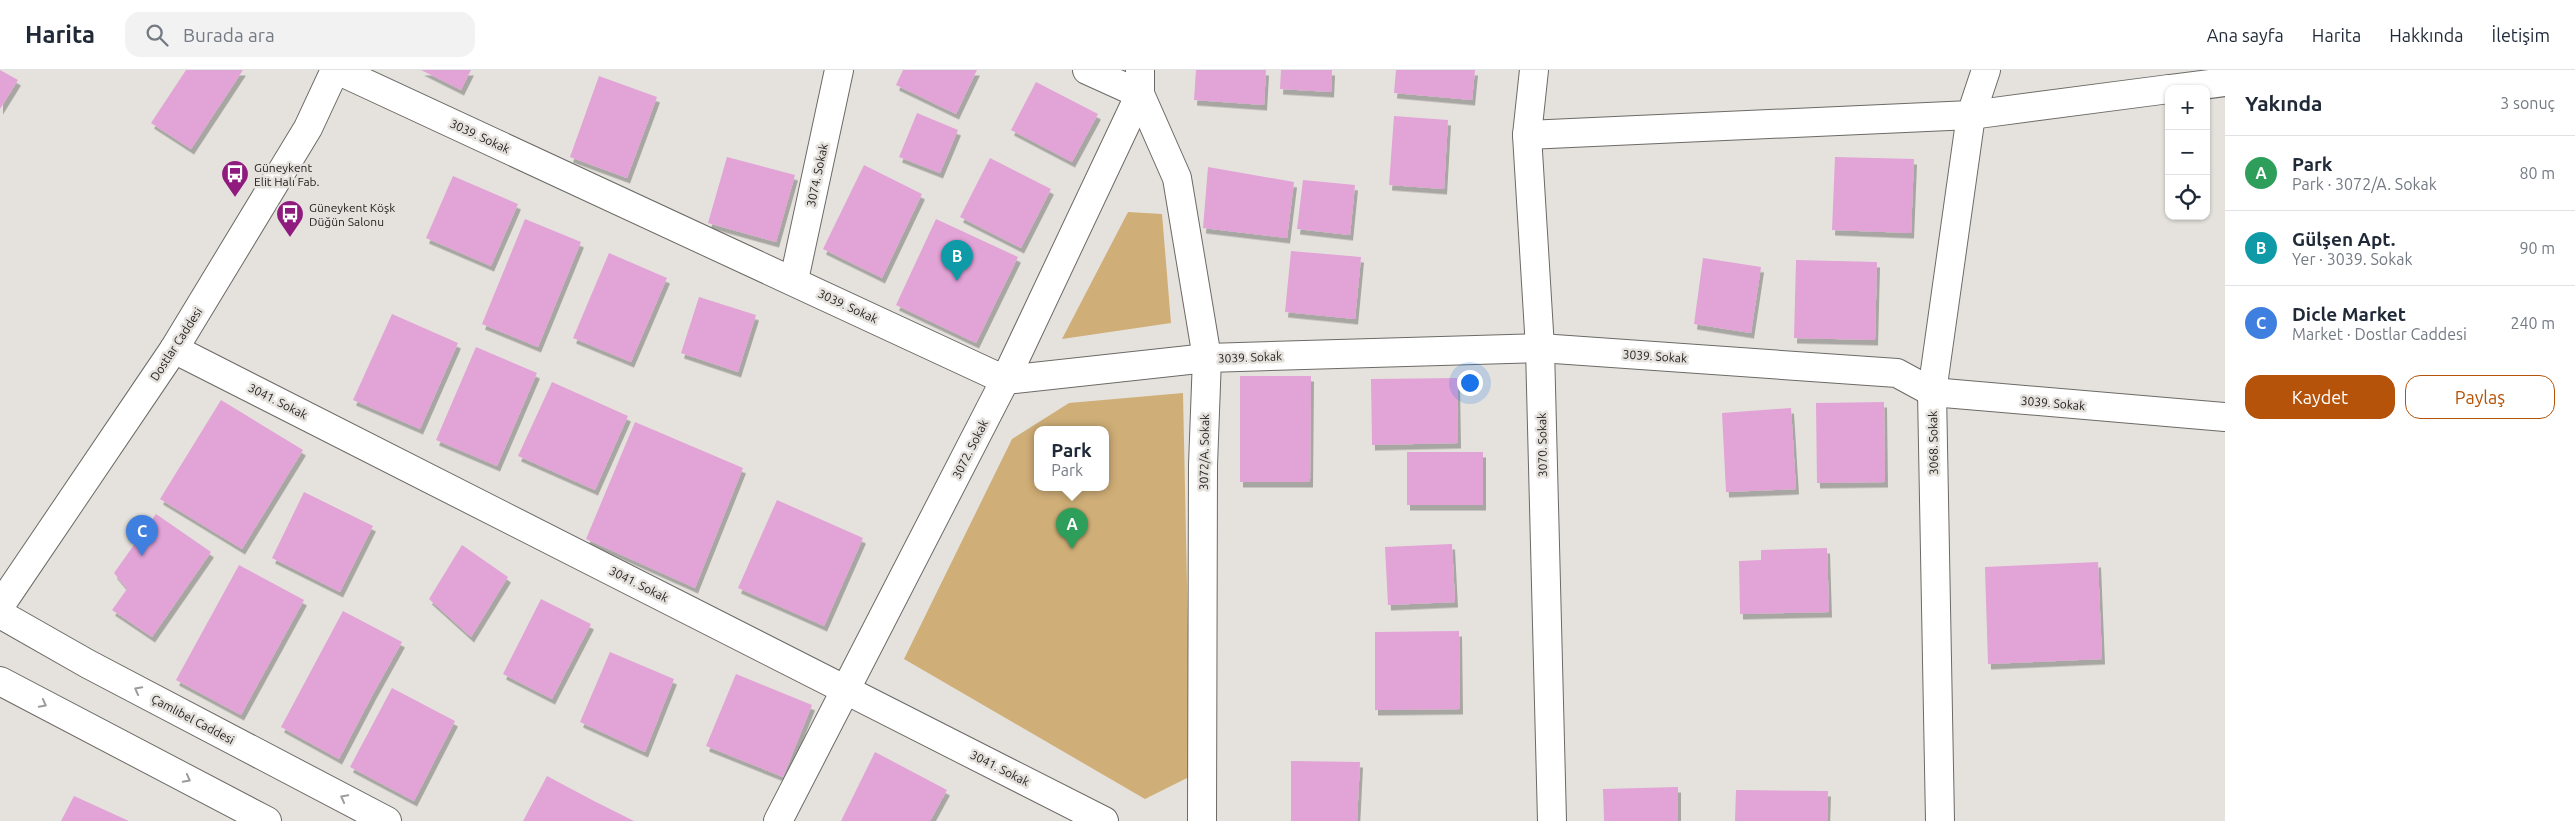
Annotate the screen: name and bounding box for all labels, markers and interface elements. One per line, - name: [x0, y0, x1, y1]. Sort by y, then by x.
- search box: [125, 12, 475, 57]
- text: Harita: [25, 21, 95, 48]
- icon: search: [143, 21, 171, 49]
- text: Burada ara: [183, 24, 275, 46]
- text: Ana sayfa: [2207, 25, 2284, 45]
- text: Harita: [2312, 25, 2361, 45]
- text: Hakkında: [2389, 25, 2464, 45]
- text: İletişim: [2492, 25, 2550, 45]
- map controls: [2165, 85, 2210, 220]
- button: +: [2165, 85, 2210, 130]
- text: Yakında: [2245, 91, 2322, 115]
- text: 3 sonuç: [2500, 94, 2555, 112]
- street label: 3039. Sokak: [448, 117, 512, 155]
- button: −: [2165, 130, 2210, 175]
- street label: 3074. Sokak: [804, 142, 830, 208]
- text: Park: [2292, 153, 2332, 175]
- bus stop icon: Güneykent Elit Halı Fab.: [220, 159, 250, 198]
- place label: Güneykent Elit Halı Fab.: [254, 161, 320, 188]
- text: A: [2255, 164, 2267, 182]
- text: 80 m: [2519, 164, 2555, 182]
- button: locate: [2165, 175, 2210, 220]
- text: Park · 3072/A. Sokak: [2292, 175, 2437, 193]
- bus stop icon: Güneykent Köşk Düğün Salonu: [275, 199, 305, 238]
- place label: Güneykent Köşk Düğün Salonu: [309, 201, 395, 228]
- text: Gülşen Apt.: [2292, 228, 2395, 250]
- text: B: [2256, 239, 2266, 257]
- text: 90 m: [2519, 239, 2555, 257]
- pin: B: [941, 240, 973, 281]
- text: Yer · 3039. Sokak: [2292, 250, 2413, 268]
- street label: 3039. Sokak: [816, 287, 880, 325]
- text: Dicle Market: [2292, 303, 2406, 325]
- street label: Dostlar Caddesi: [148, 305, 204, 383]
- text: C: [2256, 314, 2266, 332]
- text: 240 m: [2510, 314, 2555, 332]
- text: Market · Dostlar Caddesi: [2292, 325, 2467, 343]
- street label: 3039. Sokak: [1622, 347, 1688, 365]
- street label: 3039. Sokak: [1218, 349, 1282, 365]
- your location: [1457, 370, 1483, 396]
- button: Kaydet: [2245, 375, 2395, 419]
- button: Paylaş: [2405, 375, 2555, 419]
- street label: 3041. Sokak: [246, 381, 310, 421]
- street label: 3039. Sokak: [2020, 394, 2086, 412]
- street label: 3068. Sokak: [1926, 411, 1940, 475]
- street label: 3070. Sokak: [1535, 413, 1549, 477]
- street label: 3072/A. Sokak: [1197, 414, 1211, 490]
- street label: 3072. Sokak: [950, 417, 990, 481]
- popup: [1034, 426, 1109, 491]
- text: Park: [1051, 439, 1092, 461]
- text: Park: [1051, 461, 1083, 479]
- pin: A: [1056, 508, 1088, 549]
- pin: C: [126, 515, 158, 556]
- street label: 3041. Sokak: [607, 564, 671, 604]
- one-way arrow: [135, 686, 144, 696]
- street label: Çamlıbel Caddesi: [149, 692, 237, 746]
- one-way arrow: [38, 698, 47, 708]
- street label: 3041. Sokak: [968, 748, 1032, 788]
- one-way arrow: [182, 773, 191, 783]
- one-way arrow: [340, 794, 349, 804]

